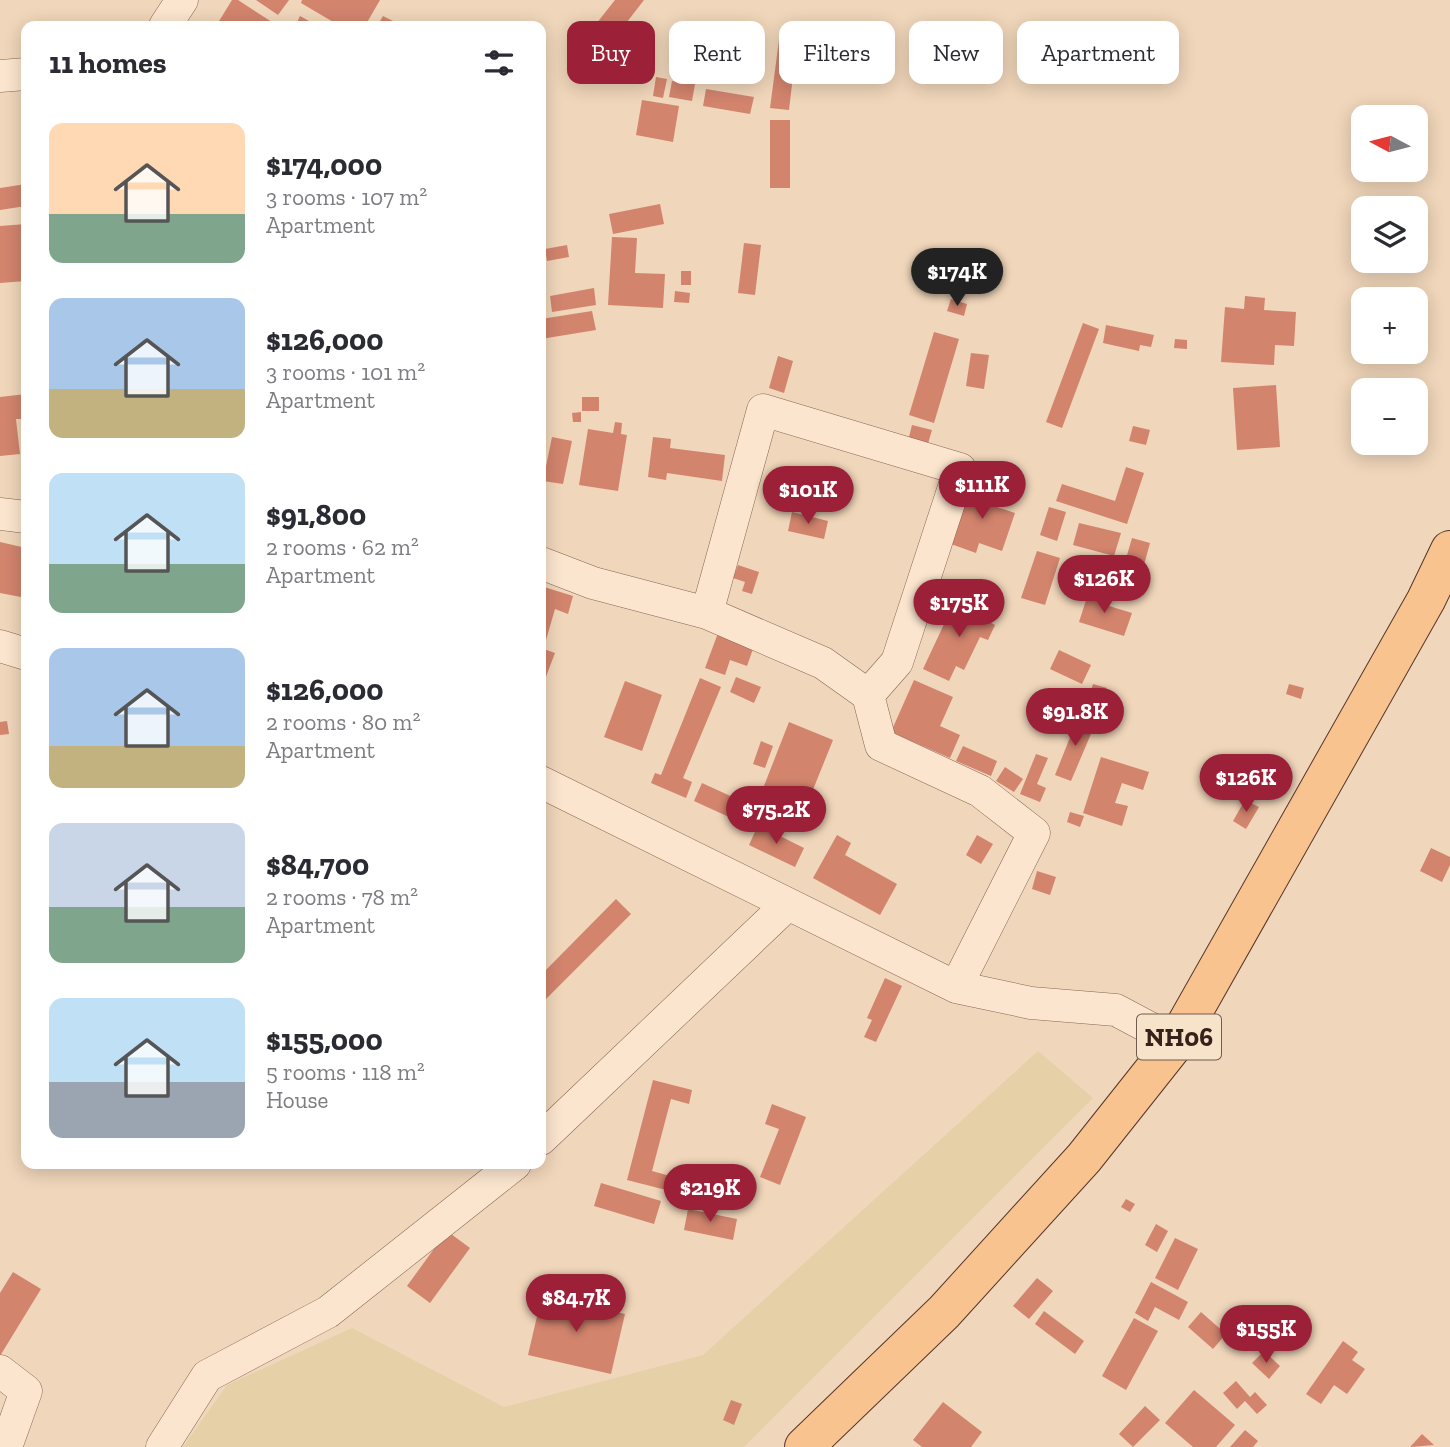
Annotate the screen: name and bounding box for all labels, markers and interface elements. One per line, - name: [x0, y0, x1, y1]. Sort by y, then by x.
- chip: Buy: [567, 21, 655, 84]
- chip: Rent: [669, 21, 765, 84]
- chip: Filters: [779, 21, 895, 84]
- chip: New: [909, 21, 1003, 84]
- chip: Apartment: [1017, 21, 1179, 84]
- icon: filters: [480, 44, 518, 82]
- text: 11 homes: [49, 45, 167, 81]
- north arrow: [1351, 105, 1428, 182]
- map controls: [1351, 105, 1428, 455]
- text: $174,000: [266, 147, 382, 183]
- icon: home: [105, 151, 189, 235]
- text: 3 rooms · 107 m²: [266, 183, 427, 211]
- button: layers: [1351, 196, 1428, 273]
- text: Apartment: [266, 211, 375, 239]
- pin: $174K: [908, 248, 1006, 308]
- text: $174K: [927, 257, 987, 285]
- button: +: [1351, 287, 1428, 364]
- text: $126,000: [266, 322, 384, 358]
- icon: home: [105, 326, 189, 410]
- text: 3 rooms · 101 m²: [266, 358, 425, 386]
- button: −: [1351, 378, 1428, 455]
- text: Apartment: [266, 386, 375, 414]
- pin: $111K: [933, 462, 1031, 521]
- pin: $101K: [759, 466, 857, 526]
- text: $111K: [955, 470, 1009, 498]
- text: $101K: [779, 475, 837, 503]
- text: $91,800: [266, 497, 366, 533]
- icon: home: [105, 501, 189, 585]
- text: 2 rooms · 62 m²: [266, 533, 419, 561]
- pin: $126K: [1055, 556, 1153, 615]
- text: Apartment: [266, 561, 375, 589]
- text: $126K: [1074, 564, 1134, 592]
- pin: $175K: [910, 580, 1008, 639]
- text: $175K: [929, 588, 989, 616]
- text: $126,000: [266, 672, 384, 708]
- icon: home: [105, 676, 189, 760]
- pin: $91.8K: [1018, 688, 1132, 748]
- text: $91.8K: [1042, 697, 1108, 725]
- text: 2 rooms · 80 m²: [266, 708, 420, 736]
- text: Apartment: [266, 736, 375, 764]
- pin: $126K: [1197, 754, 1295, 814]
- text: $126K: [1216, 763, 1276, 791]
- pin: $75.2K: [719, 786, 833, 846]
- text: $75.2K: [742, 795, 810, 823]
- text: $84,700: [266, 847, 369, 883]
- icon: home: [105, 851, 189, 935]
- text: 2 rooms · 78 m²: [266, 883, 418, 911]
- text: Apartment: [266, 911, 375, 939]
- road number: NH06: [1137, 1014, 1221, 1060]
- text: $155,000: [266, 1022, 383, 1058]
- icon: home: [105, 1026, 189, 1110]
- text: 5 rooms · 118 m²: [266, 1058, 425, 1086]
- text: House: [266, 1086, 328, 1114]
- pin: $219K: [661, 1164, 759, 1224]
- text: $219K: [680, 1173, 740, 1201]
- pin: $84.7K: [519, 1274, 633, 1334]
- text: $84.7K: [542, 1283, 610, 1311]
- pin: $155K: [1217, 1306, 1315, 1365]
- text: $155K: [1236, 1314, 1296, 1342]

